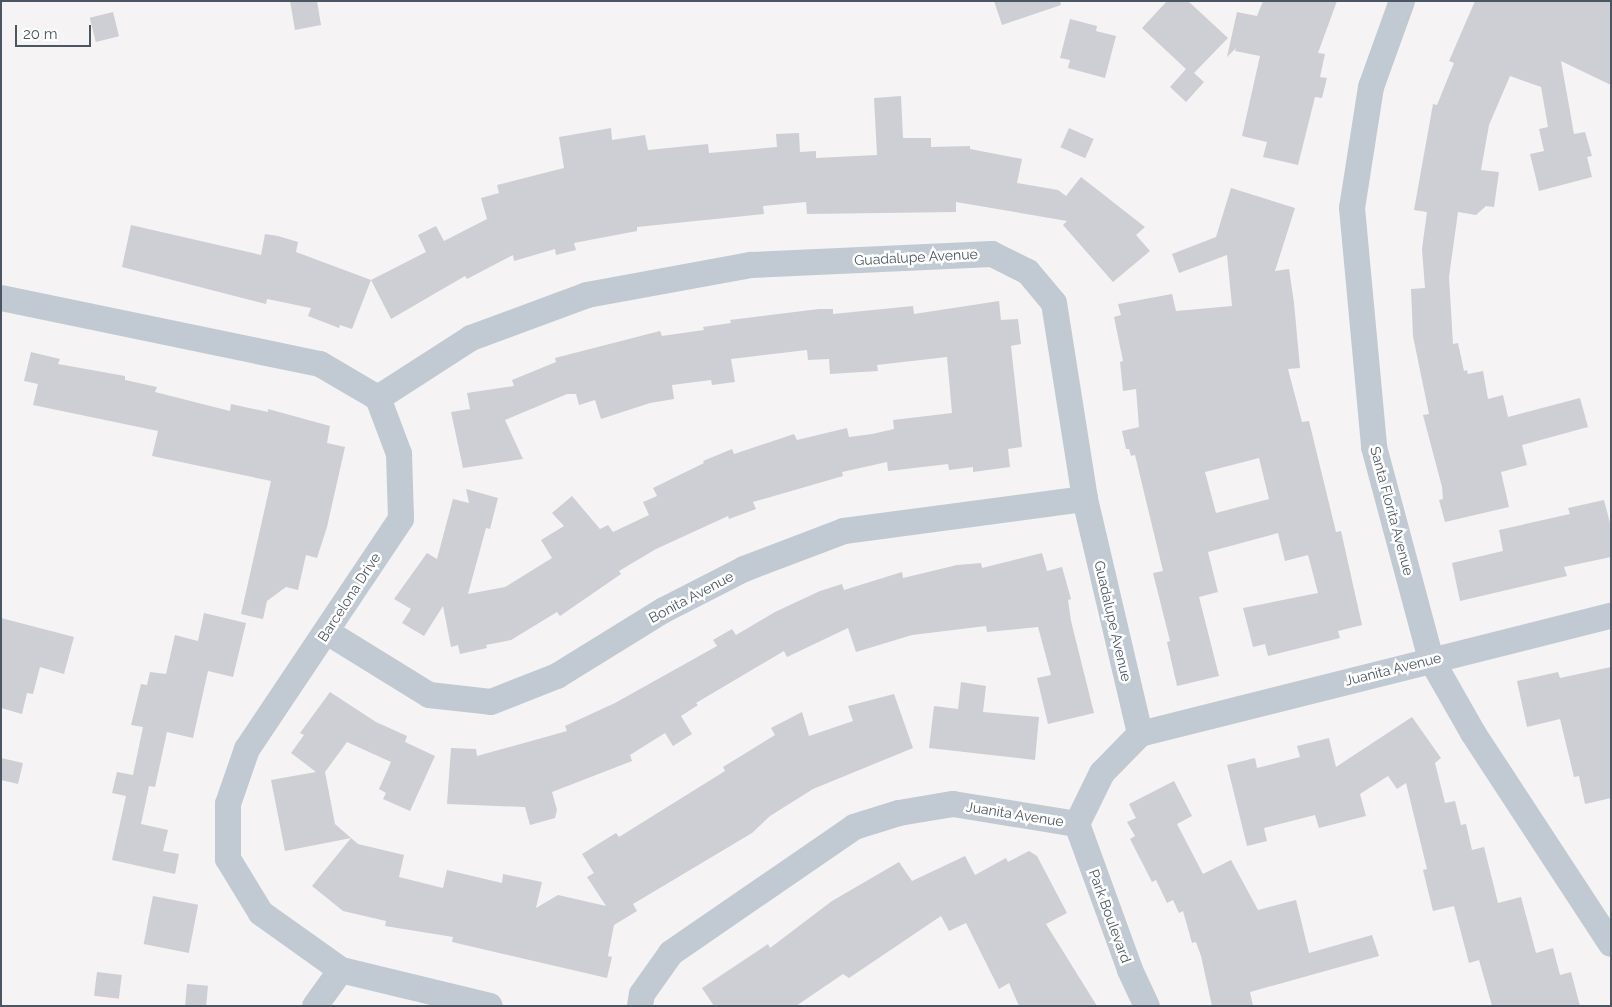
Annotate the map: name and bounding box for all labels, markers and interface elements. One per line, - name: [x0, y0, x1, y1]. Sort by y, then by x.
- scale bar: [18, 15, 94, 47]
- text: 20 m: [23, 25, 58, 43]
- street label: Guadalupe Avenue: [854, 245, 978, 269]
- street label: Santa Florita Avenue: [1367, 444, 1417, 578]
- street label: Barcelona Drive: [314, 549, 384, 645]
- street label: Guadalupe Avenue: [1091, 559, 1135, 683]
- street label: Bonita Avenue: [646, 568, 736, 626]
- street label: Juanita Avenue: [1343, 649, 1443, 689]
- street label: Juanita Avenue: [965, 798, 1065, 830]
- street label: Park Boulevard: [1085, 867, 1135, 965]

